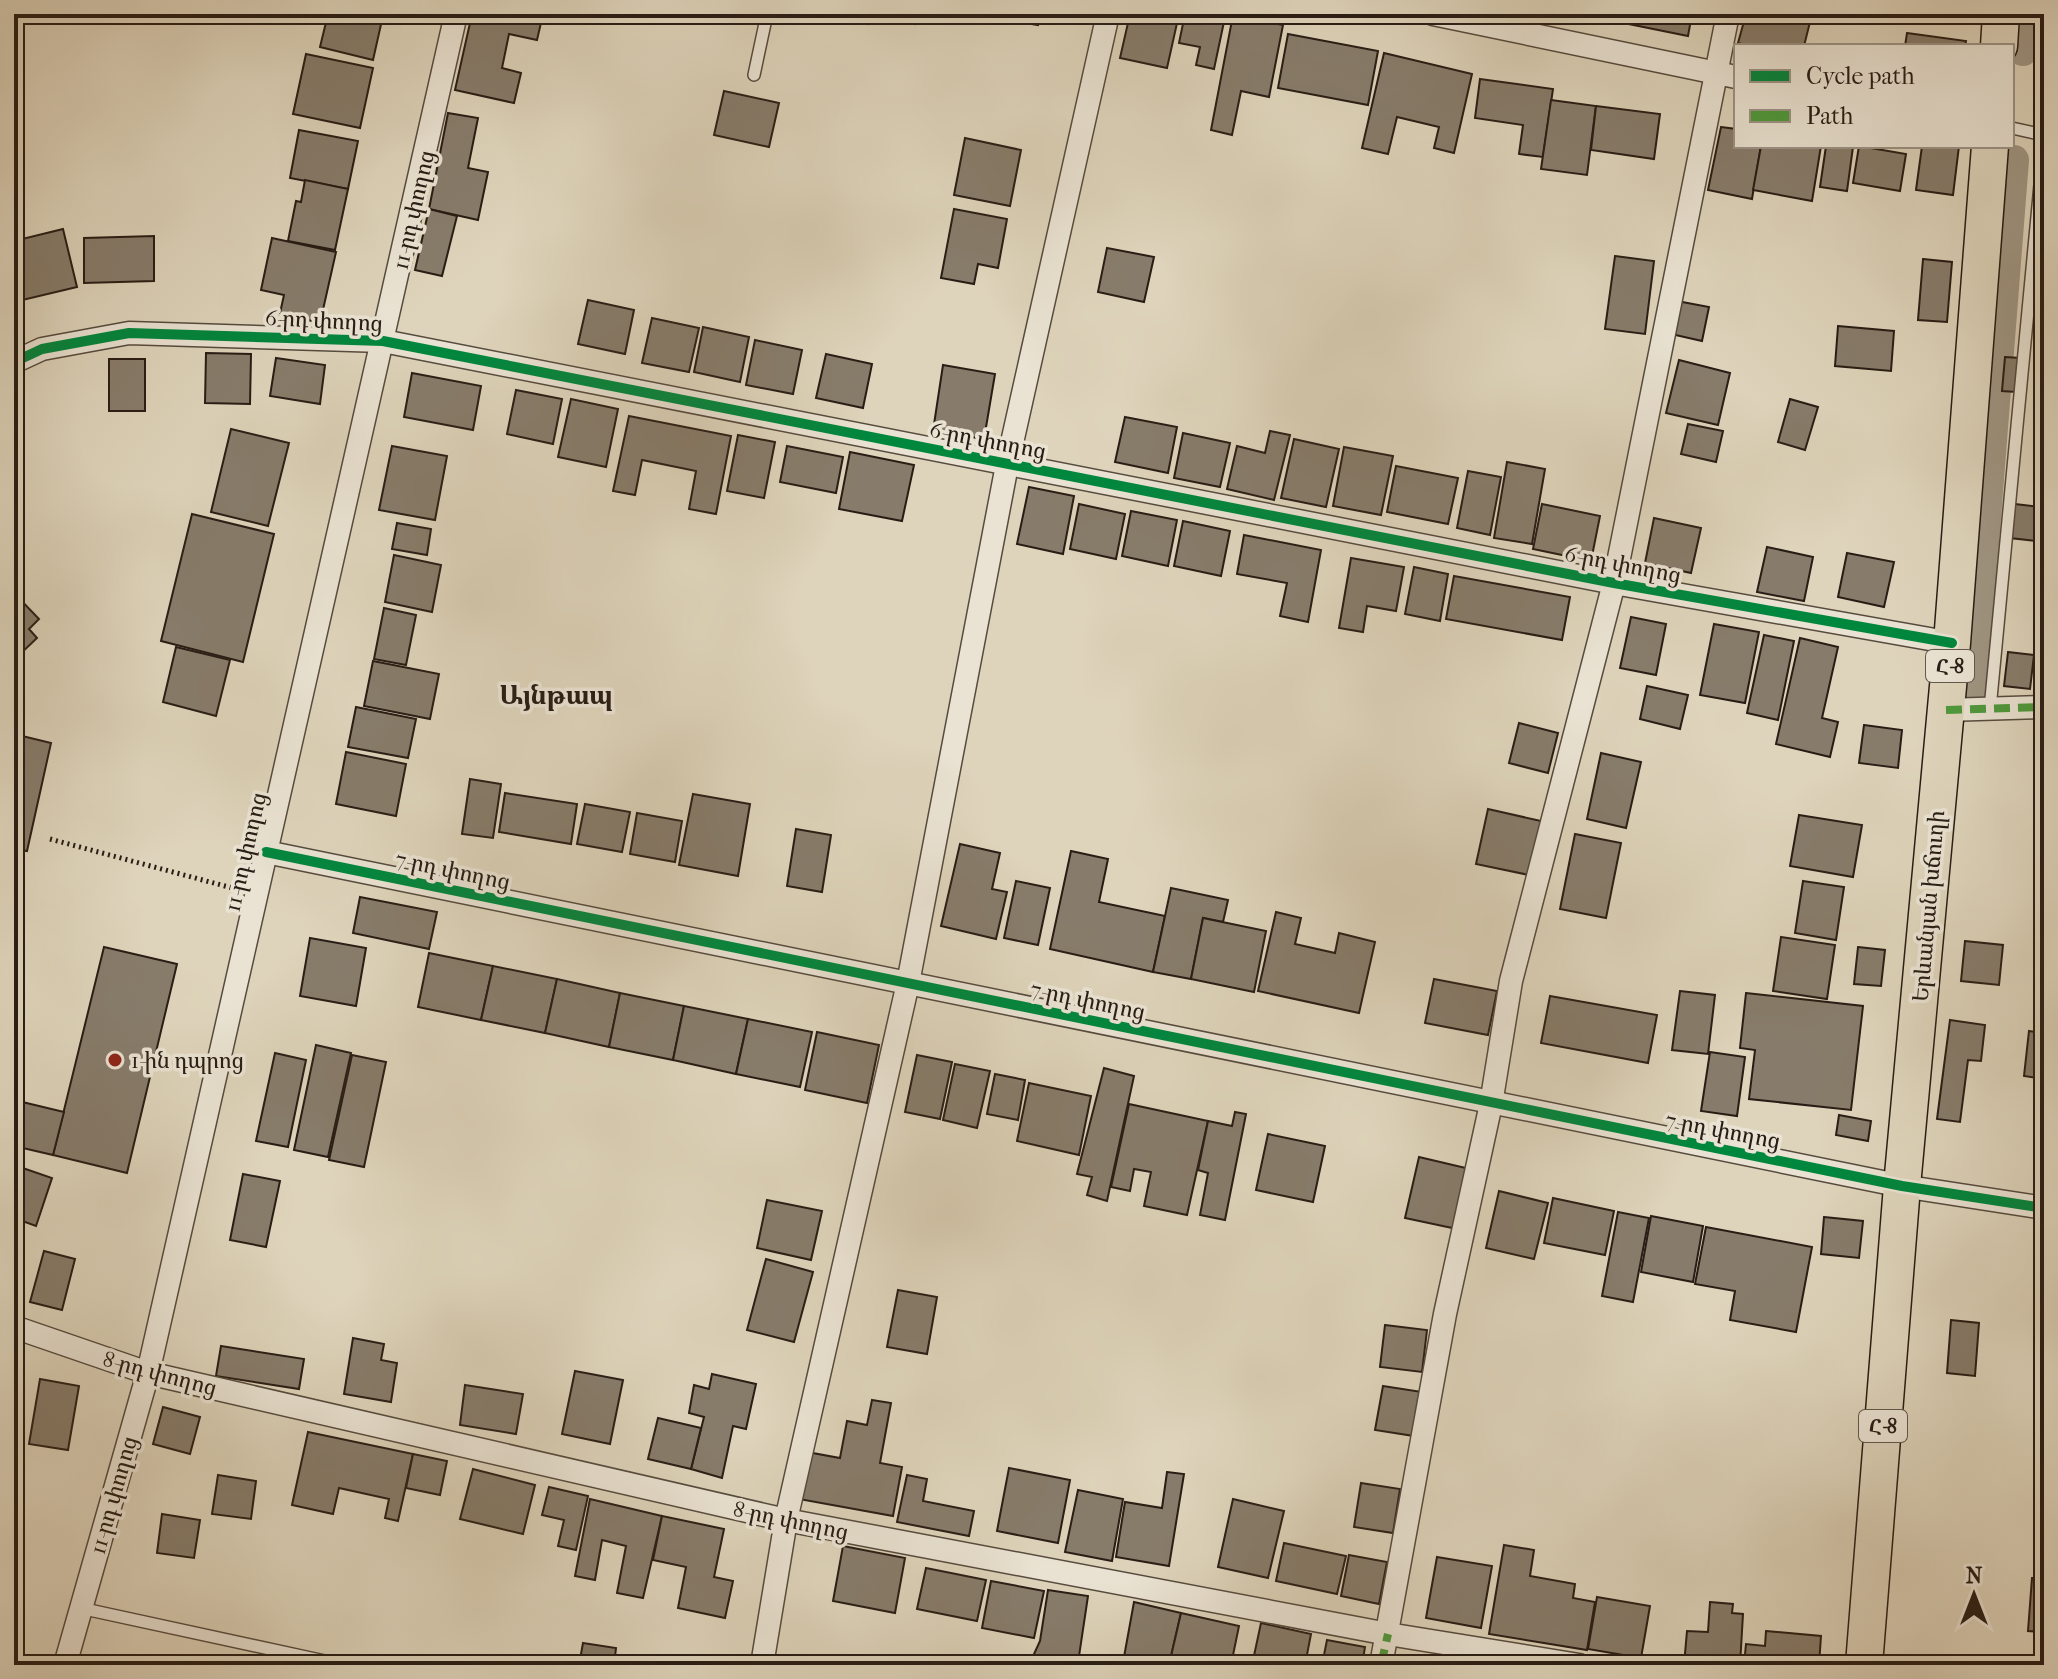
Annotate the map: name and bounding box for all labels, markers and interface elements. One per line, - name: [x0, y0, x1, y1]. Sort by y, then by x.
- legend: [1734, 44, 2014, 148]
- text: Cycle path: [1806, 62, 1915, 90]
- text: Path: [1806, 102, 1854, 130]
- street label: 11-րդ փողոց: [388, 148, 440, 272]
- street label: 6-րդ փողոց: [264, 305, 384, 337]
- street label: 6-րդ փողոց: [927, 417, 1048, 465]
- street label: 6-րդ փողոց: [1562, 541, 1683, 589]
- road number: Հ-8: [1926, 650, 1974, 682]
- district label: Այնթապ: [499, 680, 613, 711]
- street label: 11-րդ փողոց: [220, 790, 272, 914]
- street label: Երևանյան խճուղի: [1908, 809, 1950, 1003]
- street label: 7-րդ փողոց: [393, 846, 513, 896]
- street label: 7-րդ փողոց: [1028, 976, 1148, 1026]
- place label: 1-ին դպրոց: [131, 1048, 244, 1074]
- marker: 1-ին դպրոց: [106, 1051, 124, 1069]
- street label: 7-րդ փողոց: [1663, 1107, 1783, 1155]
- street label: 8-րդ փողոց: [100, 1346, 220, 1402]
- road number: Հ-8: [1859, 1410, 1907, 1442]
- street label: 11-րդ փողոց: [85, 1433, 143, 1557]
- street label: 8-րդ փողոց: [731, 1496, 851, 1546]
- north arrow: [1934, 1555, 2014, 1635]
- text: N: [1966, 1563, 1983, 1589]

